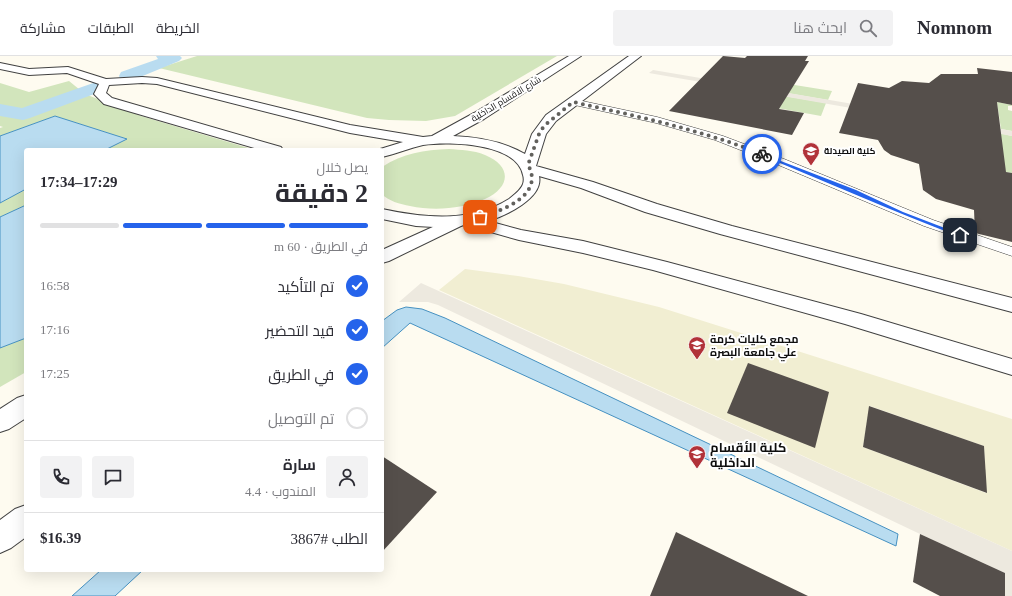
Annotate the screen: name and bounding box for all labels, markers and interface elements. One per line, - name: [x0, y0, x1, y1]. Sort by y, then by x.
- search box: [613, 10, 893, 46]
- icon: search: [857, 17, 879, 39]
- text: Nomnom: [917, 17, 992, 38]
- text: ابحث هنا: [793, 20, 847, 36]
- text: مشاركة: [20, 21, 66, 36]
- text: الطبقات: [88, 21, 134, 36]
- text: الخريطة: [156, 21, 200, 36]
- street label: شارع الاقسام الداخلية: [469, 74, 543, 125]
- courier: [742, 134, 782, 174]
- school or university icon: كلية الصيدلة: [801, 141, 821, 166]
- icon: bike: [751, 143, 773, 165]
- place label: كلية الصيدلة: [824, 146, 875, 157]
- text: يصل خلال: [317, 160, 368, 175]
- text: 17:29–17:34: [40, 174, 118, 190]
- text: 2 دقيقة: [275, 179, 368, 208]
- pin: [463, 200, 497, 234]
- icon: bag: [469, 206, 491, 228]
- pin: [943, 218, 977, 252]
- icon: home: [949, 224, 971, 246]
- text: في الطريق · 60 m: [274, 239, 368, 254]
- icon: check: [346, 275, 368, 297]
- text: 16:58: [40, 278, 70, 293]
- text: تم التأكيد: [278, 279, 334, 295]
- icon: check: [346, 319, 368, 341]
- text: 17:16: [40, 322, 70, 337]
- text: قيد التحضير: [265, 323, 334, 339]
- place label: مجمع كليات كرمة علي جامعة البصرة: [710, 333, 799, 362]
- school or university icon: مجمع كليات كرمة علي جامعة البصرة: [687, 335, 707, 360]
- icon: check: [346, 363, 368, 385]
- text: 17:25: [40, 366, 70, 381]
- text: في الطريق: [268, 367, 334, 383]
- text: تم التوصيل: [268, 411, 334, 427]
- place label: كلية الأقسام الداخلية: [710, 440, 786, 470]
- school or university icon: كلية الأقسام الداخلية: [687, 444, 707, 469]
- button: phone: [40, 456, 82, 498]
- button: chat: [92, 456, 134, 498]
- button: person: [326, 456, 368, 498]
- text: سارة: [283, 457, 316, 473]
- text: المندوب · 4.4: [245, 484, 316, 499]
- text: $16.39: [40, 530, 81, 546]
- text: الطلب #3867: [290, 531, 368, 547]

